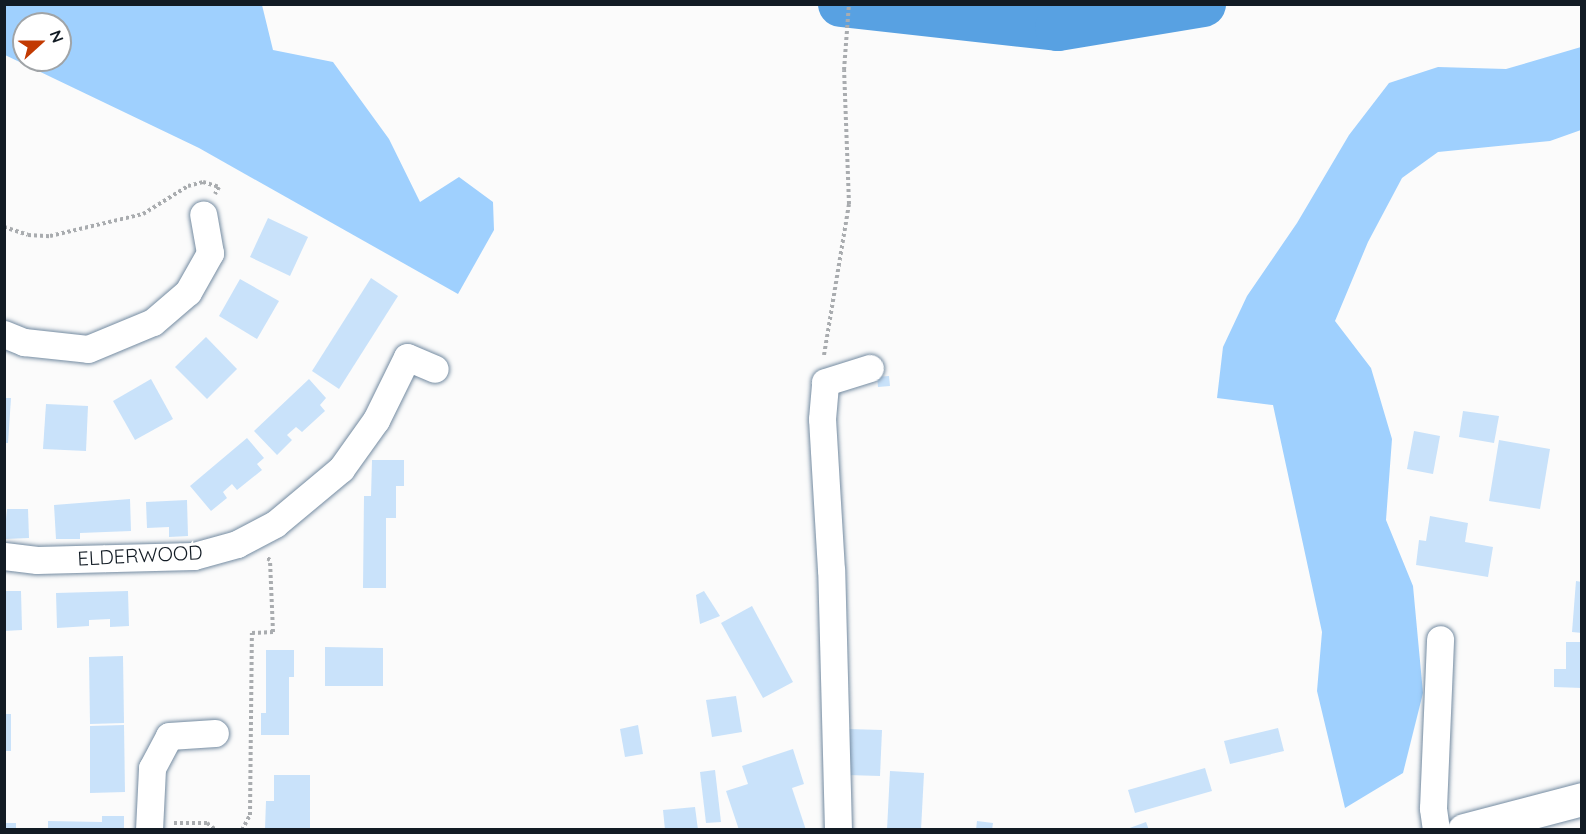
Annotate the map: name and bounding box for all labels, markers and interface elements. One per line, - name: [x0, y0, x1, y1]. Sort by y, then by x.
- north arrow: [12, 12, 72, 72]
- text: N: [45, 27, 68, 45]
- street label: ELDERWOOD: [77, 540, 203, 570]

